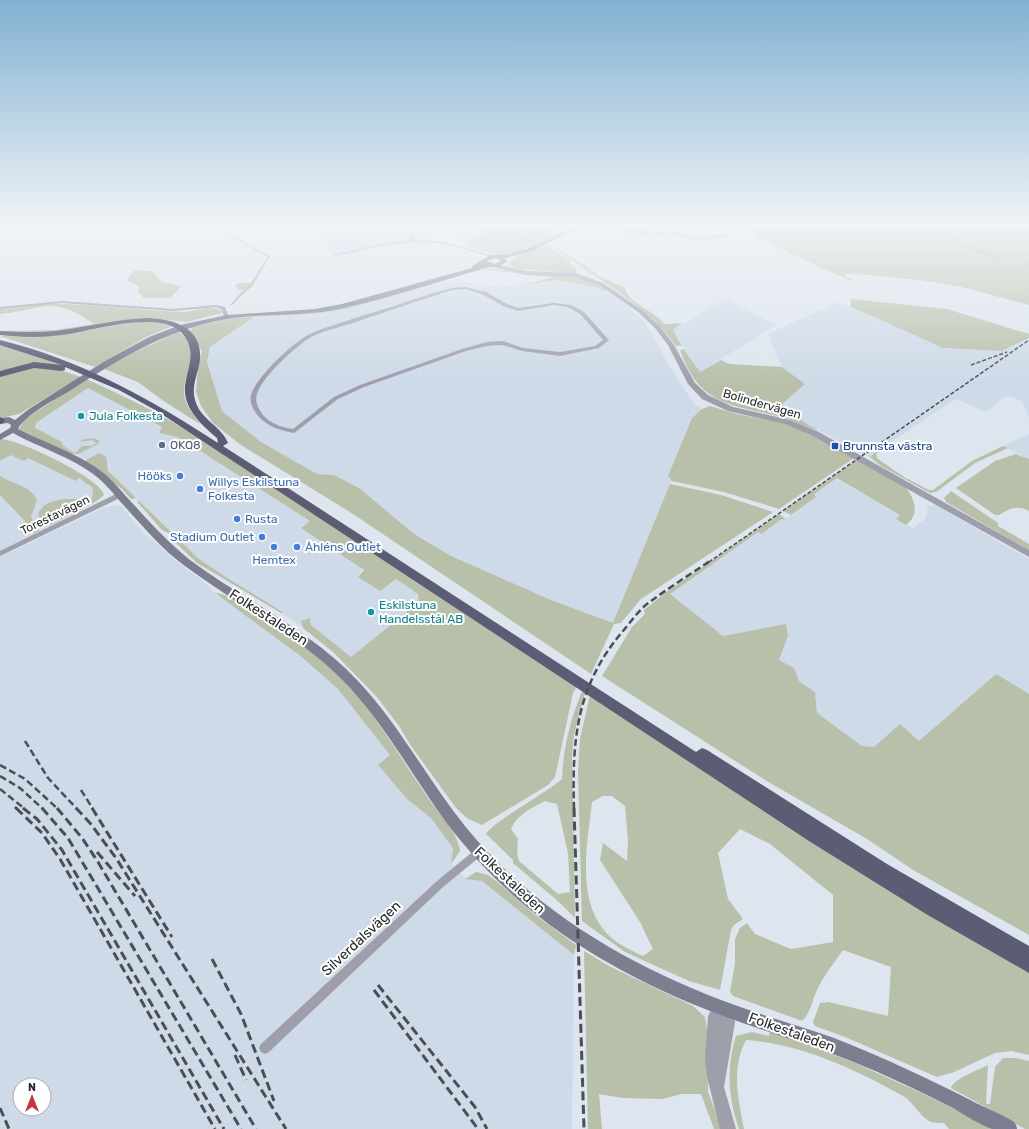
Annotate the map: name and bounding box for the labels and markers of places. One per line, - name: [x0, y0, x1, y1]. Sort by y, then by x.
- place label: Jula Folkesta: [89, 409, 163, 423]
- marker: Jula Folkesta: [76, 411, 86, 421]
- place label: OKQ8: [170, 438, 201, 452]
- place label: Brunnsta västra: [843, 439, 932, 453]
- marker: OKQ8: [157, 440, 167, 450]
- marker: Brunnsta västra: [830, 441, 840, 451]
- place label: Hööks: [137, 469, 172, 483]
- marker: Hööks: [175, 471, 185, 481]
- place label: Willys Eskilstuna Folkesta: [208, 475, 299, 503]
- marker: Willys Eskilstuna Folkesta: [195, 484, 205, 494]
- place label: Rusta: [245, 512, 278, 526]
- marker: Rusta: [232, 514, 242, 524]
- place label: Stadium Outlet: [170, 530, 254, 544]
- marker: Stadium Outlet: [257, 532, 267, 542]
- place label: Åhléns Outlet: [305, 540, 381, 554]
- marker: Hemtex: [269, 542, 279, 552]
- marker: Åhléns Outlet: [292, 542, 302, 552]
- place label: Hemtex: [252, 553, 296, 567]
- place label: Eskilstuna Handelsstål AB: [379, 598, 463, 626]
- marker: Eskilstuna Handelsstål AB: [366, 607, 376, 617]

